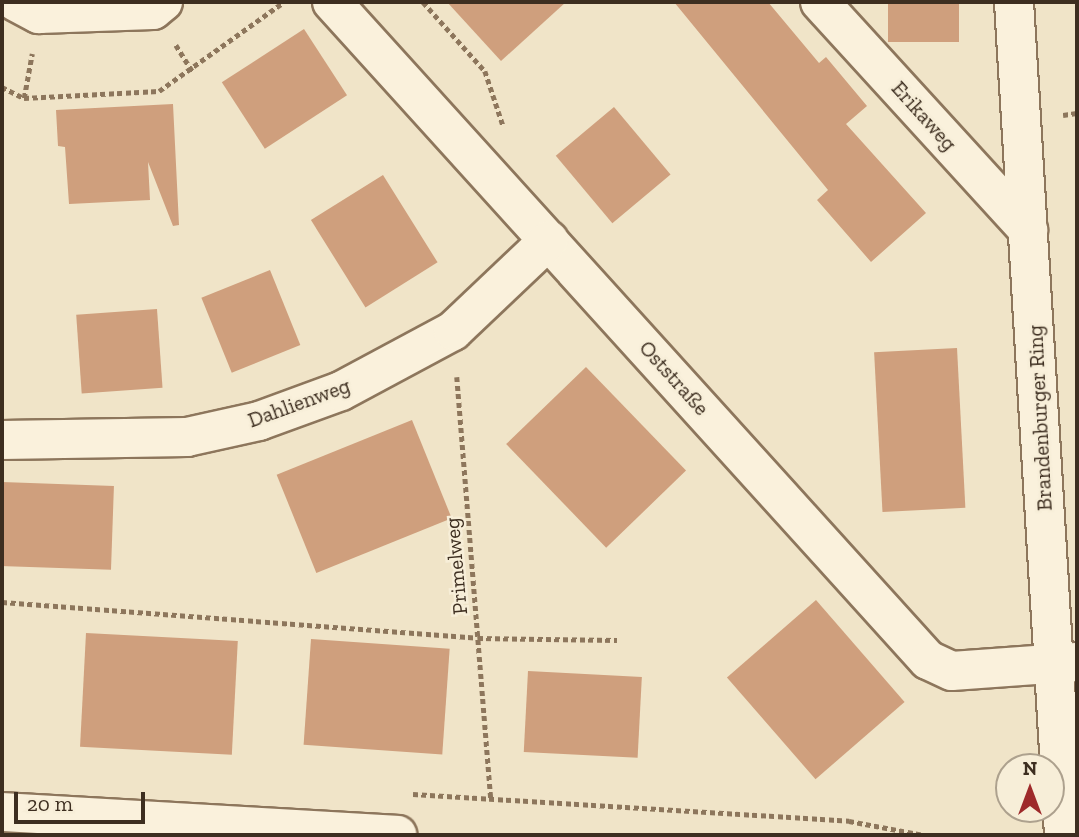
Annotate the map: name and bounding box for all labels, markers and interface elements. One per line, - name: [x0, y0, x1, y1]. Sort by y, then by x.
- street label: Erikaweg: [886, 76, 962, 156]
- street label: Brandenburger Ring: [1023, 324, 1057, 512]
- street label: Oststraße: [634, 335, 714, 421]
- street label: Dahlienweg: [245, 373, 353, 433]
- street label: Primelweg: [439, 516, 473, 616]
- north arrow: [995, 753, 1065, 823]
- text: N: [1023, 757, 1037, 780]
- scale bar: [18, 778, 149, 822]
- text: 20 m: [27, 791, 73, 816]

